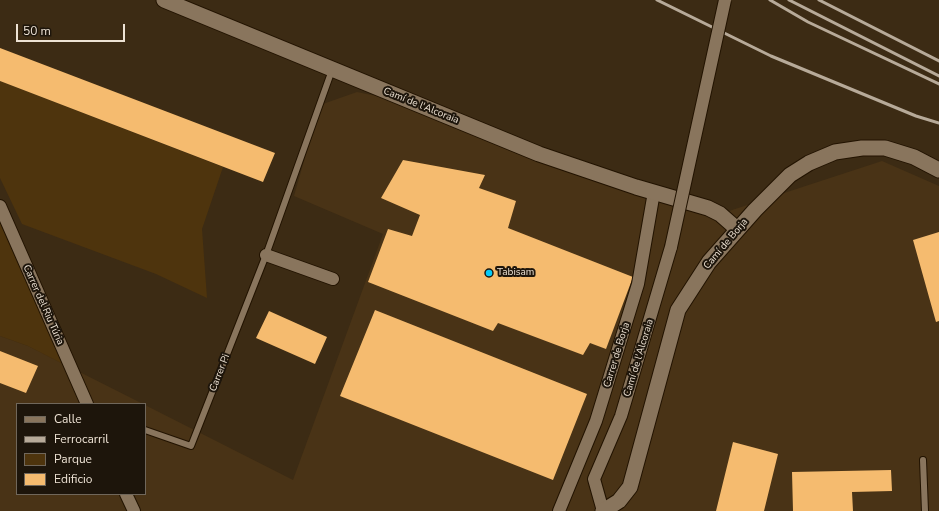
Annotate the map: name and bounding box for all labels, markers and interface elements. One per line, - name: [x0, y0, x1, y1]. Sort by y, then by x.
- scale bar: [18, 16, 127, 42]
- text: 50 m: [23, 23, 51, 39]
- street label: Camí de l'Alcoraia: [381, 85, 461, 127]
- street label: Camí de Borja: [701, 216, 751, 272]
- street label: Carrer del Riu Túria: [20, 263, 66, 347]
- place label: Tabisam: [497, 267, 534, 279]
- marker: Tabisam: [484, 268, 494, 278]
- street label: Camí de l'Alcoraia: [621, 318, 657, 398]
- street label: Carrer de Borja: [601, 321, 633, 389]
- street label: Carrer Pi: [207, 353, 233, 393]
- legend: [16, 403, 146, 495]
- text: Calle: [54, 411, 82, 427]
- text: Ferrocarril: [54, 431, 109, 447]
- text: Parque: [54, 451, 92, 467]
- text: Edificio: [54, 471, 92, 487]

